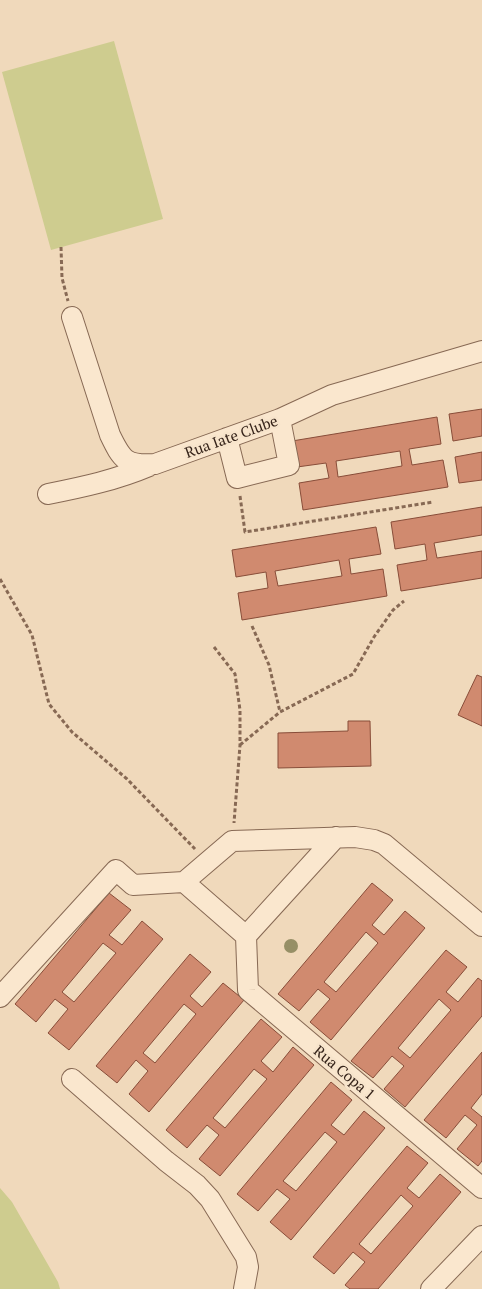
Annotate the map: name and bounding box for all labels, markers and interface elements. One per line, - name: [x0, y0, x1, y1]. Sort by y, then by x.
- street label: Rua Iate Clube: [182, 410, 280, 462]
- street label: Rua Copa 1: [310, 1040, 380, 1104]

